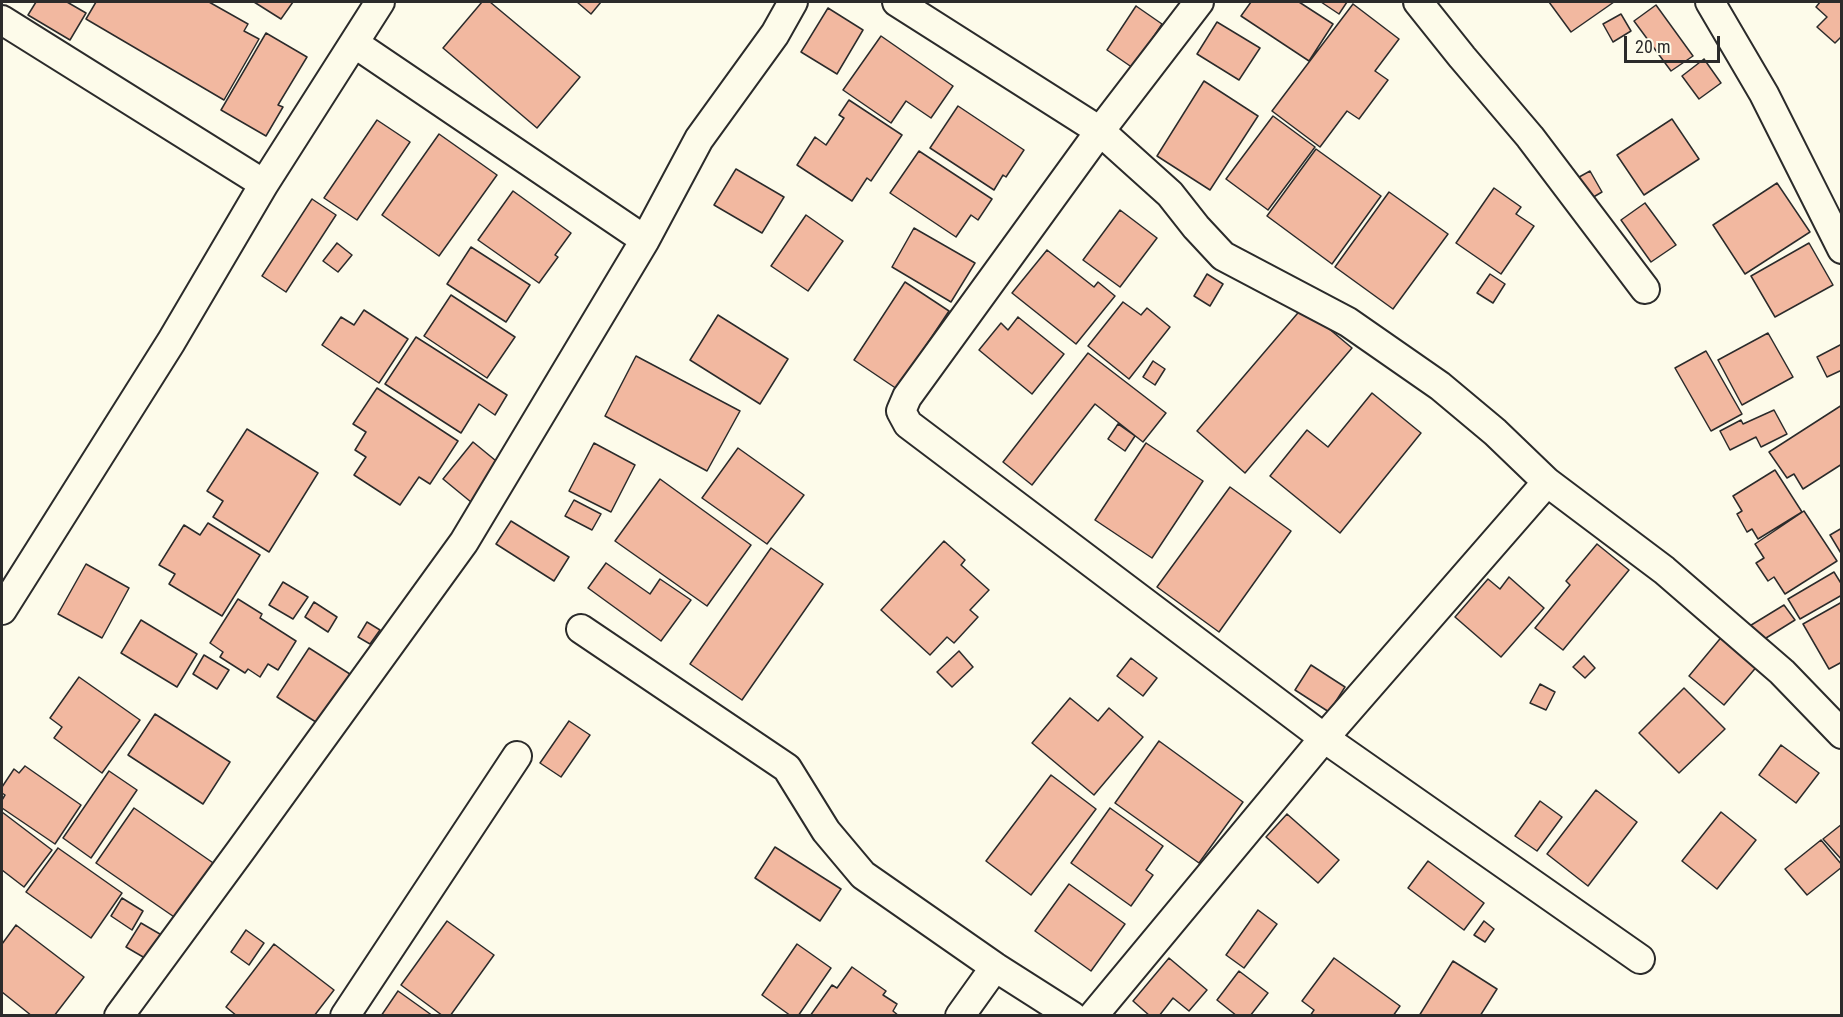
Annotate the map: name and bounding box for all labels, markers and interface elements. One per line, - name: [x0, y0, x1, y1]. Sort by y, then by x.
- scale bar: [1627, 24, 1723, 62]
- text: 20 m: [1635, 36, 1670, 57]

